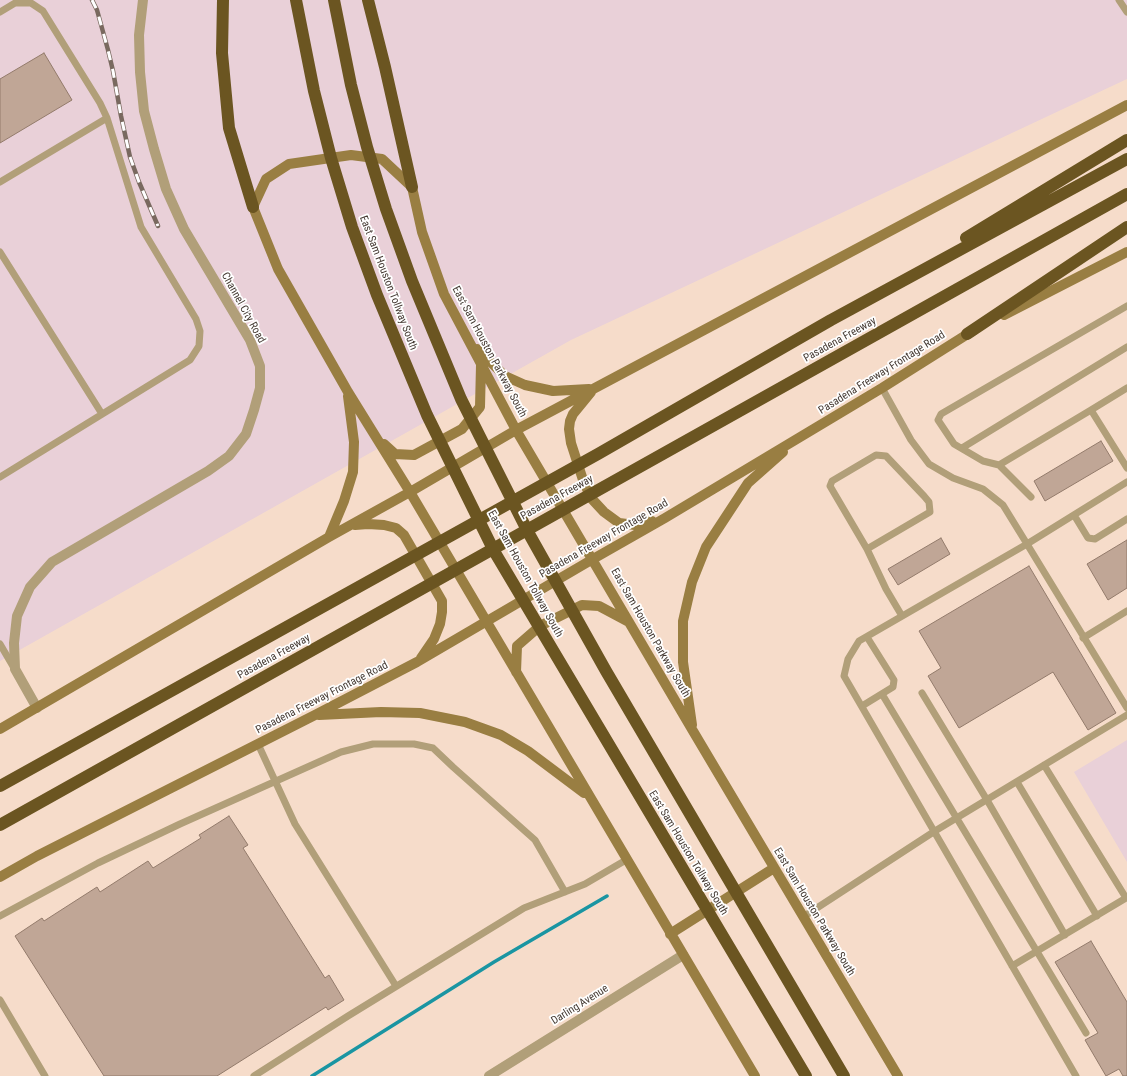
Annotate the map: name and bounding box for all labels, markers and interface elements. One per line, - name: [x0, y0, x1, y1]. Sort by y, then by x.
- street label: East Sam Houston Tollway South: [356, 214, 420, 352]
- street label: Channel City Road: [218, 270, 268, 346]
- street label: East Sam Houston Parkway South: [449, 284, 529, 420]
- street label: Pasadena Freeway: [801, 315, 879, 365]
- street label: Pasadena Freeway Frontage Road: [816, 329, 948, 417]
- street label: Pasadena Freeway: [518, 473, 596, 523]
- street label: Pasadena Freeway Frontage Road: [537, 497, 671, 581]
- street label: East Sam Houston Tollway South: [485, 508, 565, 640]
- street label: East Sam Houston Parkway South: [608, 566, 692, 700]
- street label: Pasadena Freeway: [235, 632, 313, 682]
- street label: Pasadena Freeway Frontage Road: [254, 659, 390, 737]
- street label: East Sam Houston Tollway South: [646, 788, 730, 918]
- street label: East Sam Houston Parkway South: [771, 846, 857, 978]
- street label: Darling Avenue: [549, 982, 611, 1028]

